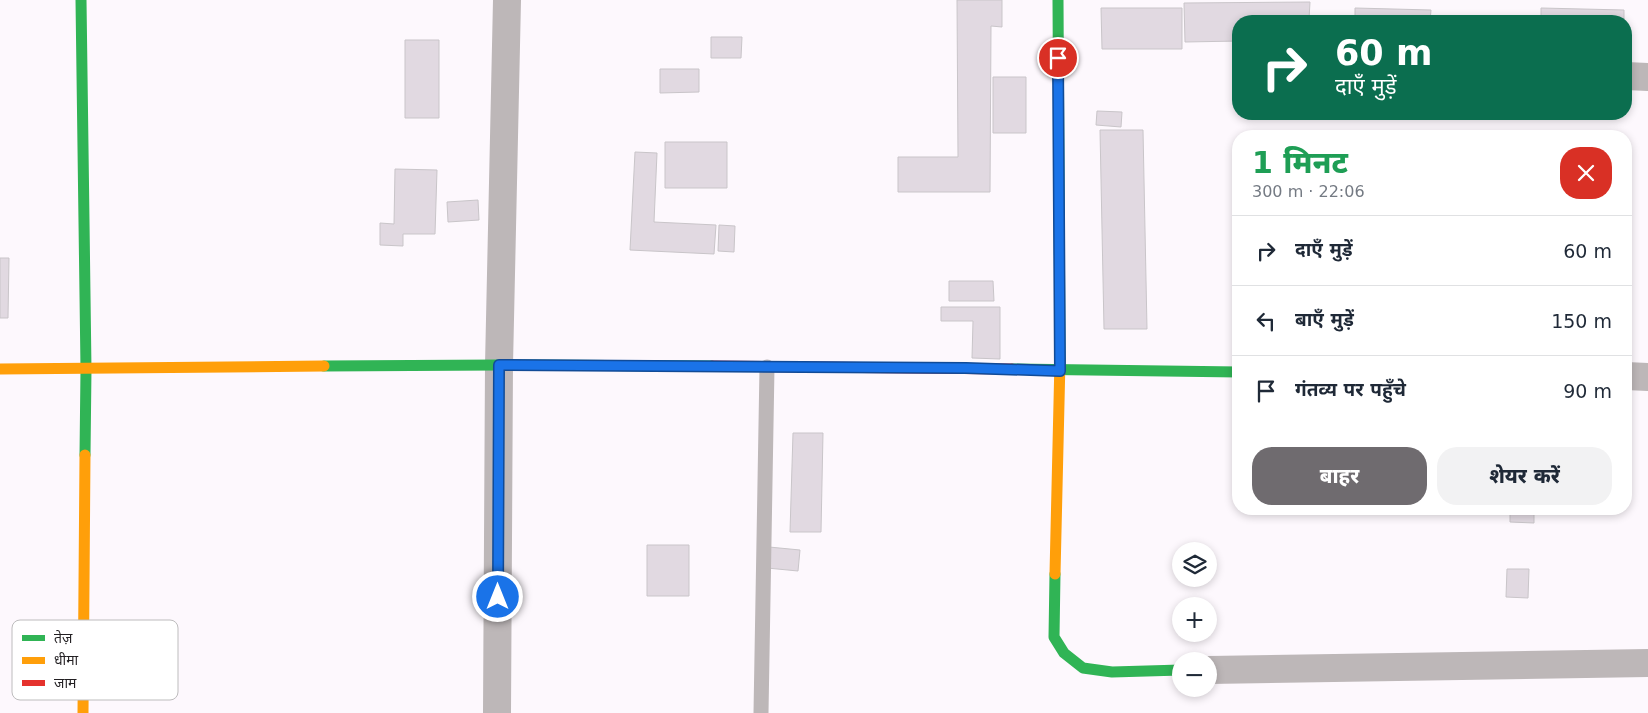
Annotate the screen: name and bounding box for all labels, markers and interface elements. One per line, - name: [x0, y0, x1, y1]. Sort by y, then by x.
- text: 60 m: [1335, 33, 1432, 73]
- icon: right: [1252, 35, 1317, 100]
- pin: [1037, 37, 1079, 79]
- icon: arrive: [1044, 44, 1072, 72]
- text: दाएँ मुड़ें: [1335, 74, 1396, 99]
- text: 1 मिनट: [1252, 145, 1348, 180]
- button: close: [1560, 147, 1612, 199]
- text: 300 m · 22:06: [1252, 182, 1365, 201]
- icon: right: [1252, 237, 1280, 265]
- text: दाएँ मुड़ें: [1295, 238, 1353, 260]
- text: 60 m: [1563, 240, 1612, 262]
- icon: left: [1252, 307, 1280, 335]
- text: बाएँ मुड़ें: [1295, 308, 1354, 330]
- text: 150 m: [1551, 310, 1612, 332]
- icon: arrive: [1252, 377, 1280, 405]
- text: गंतव्य पर पहुँचे: [1295, 378, 1406, 400]
- text: 90 m: [1563, 380, 1612, 402]
- button: बाहर: [1252, 447, 1427, 505]
- button: शेयर करें: [1437, 447, 1612, 505]
- map controls: [1172, 542, 1217, 697]
- button: layers: [1172, 542, 1217, 587]
- position arrow: [471, 570, 523, 622]
- button: +: [1172, 597, 1217, 642]
- legend: [12, 620, 178, 700]
- text: तेज़: [54, 629, 73, 646]
- text: धीमा: [54, 652, 79, 668]
- button: −: [1172, 652, 1217, 697]
- text: जाम: [54, 675, 77, 691]

